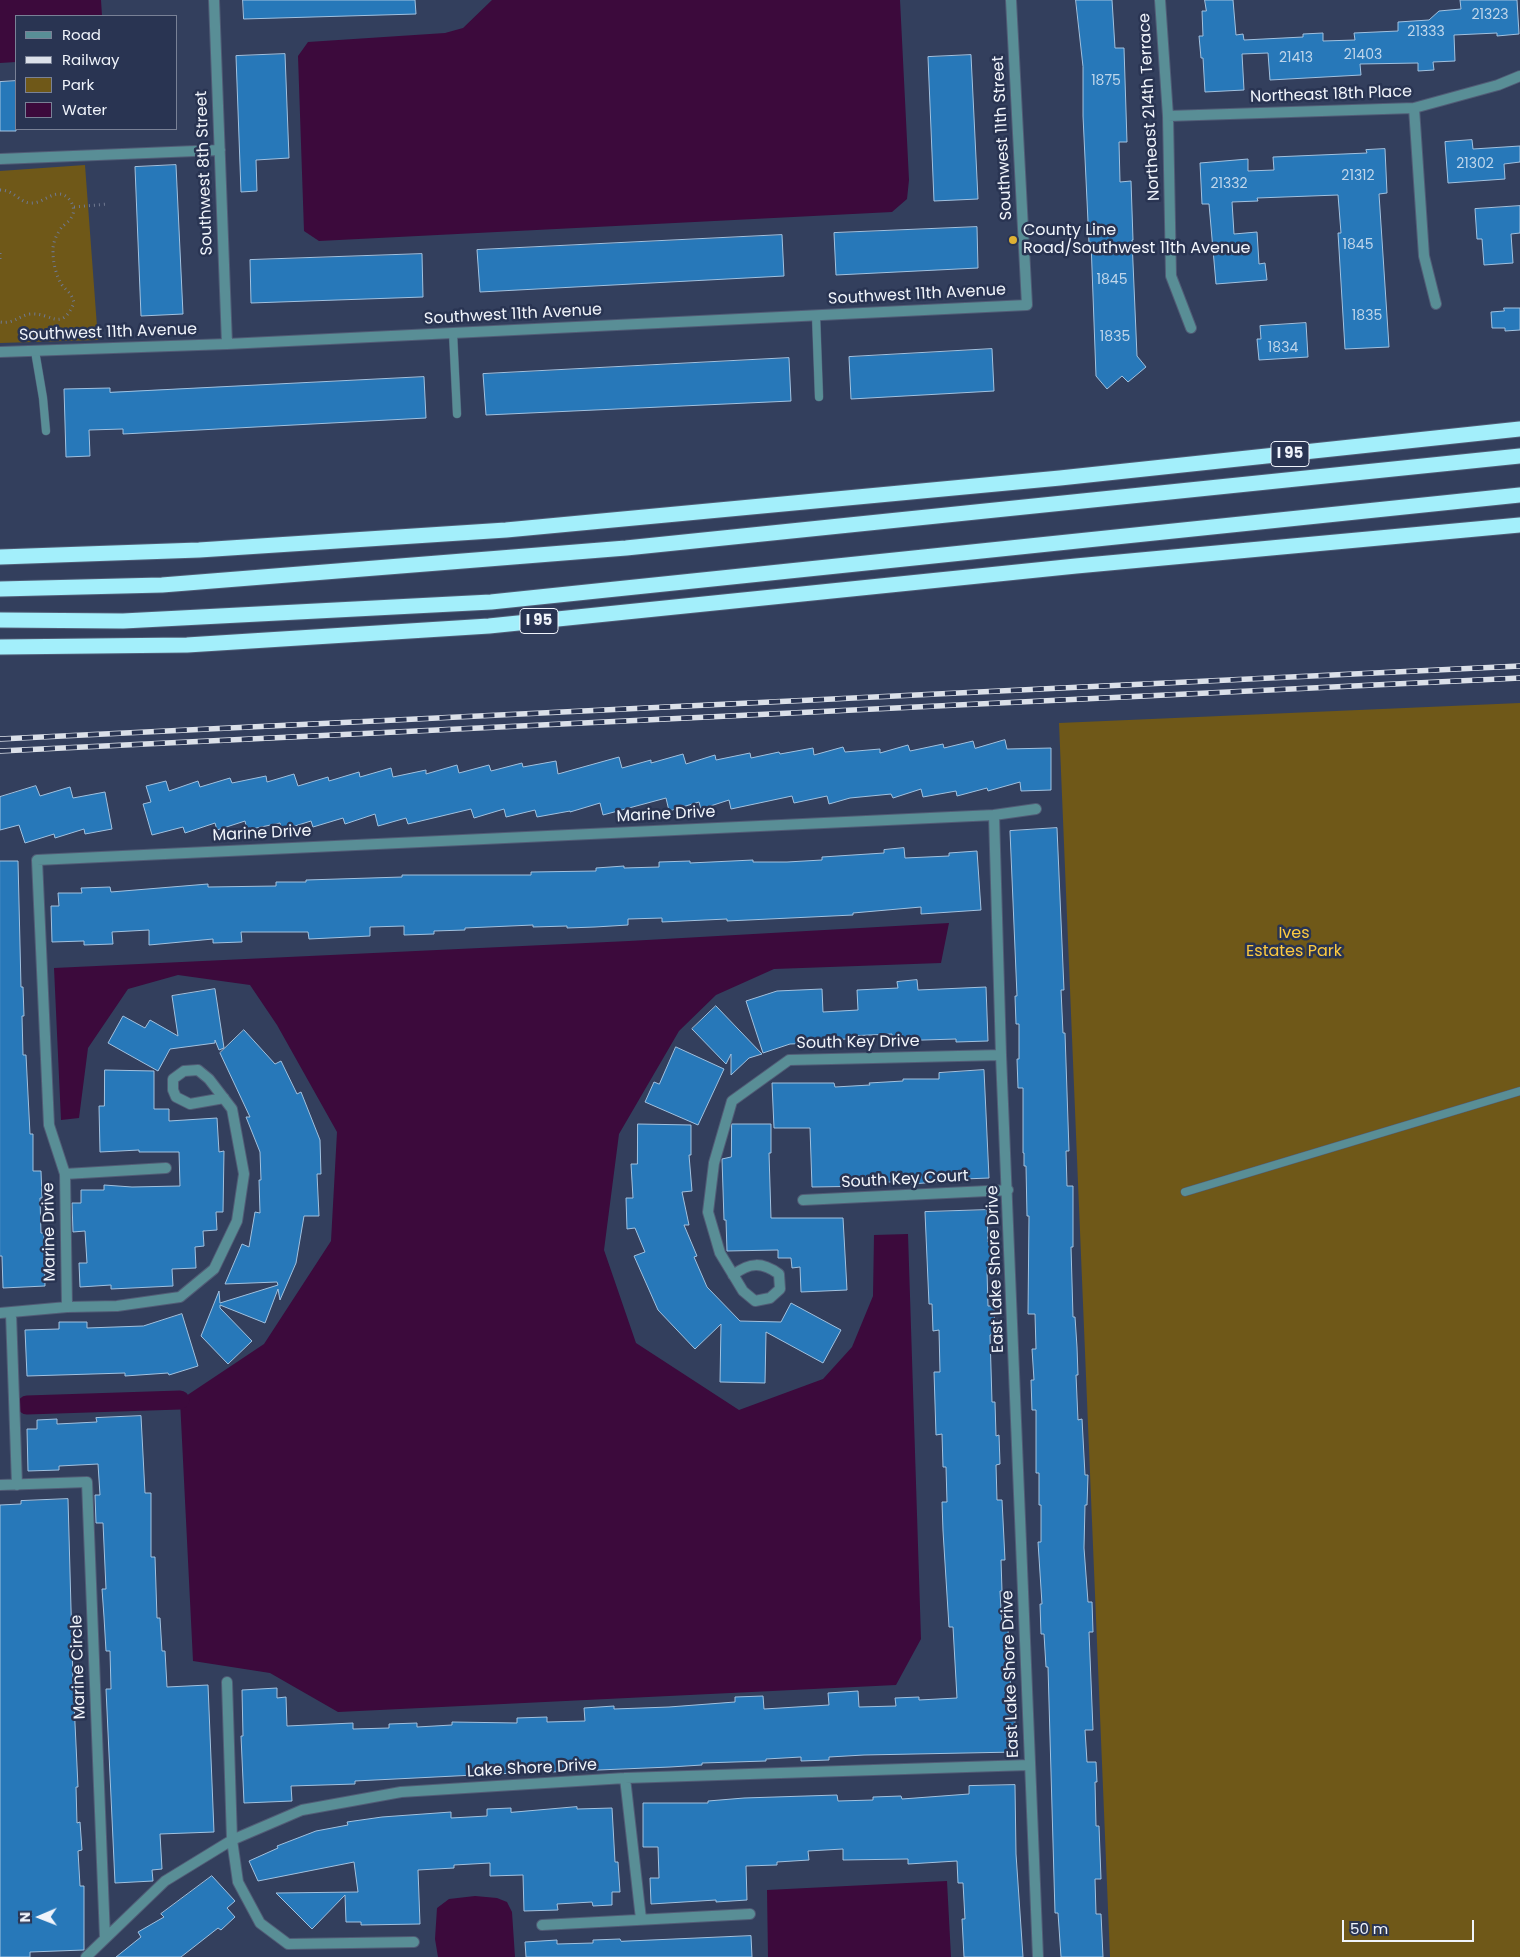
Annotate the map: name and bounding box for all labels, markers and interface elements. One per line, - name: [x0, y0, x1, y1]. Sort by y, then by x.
- house number: 21323: [1471, 7, 1509, 23]
- street label: Northeast 214th Terrace: [1135, 12, 1165, 202]
- legend: [15, 15, 178, 130]
- text: Road: [62, 24, 101, 45]
- house number: 21333: [1407, 24, 1445, 40]
- house number: 21403: [1344, 47, 1382, 63]
- text: Railway: [62, 49, 120, 70]
- house number: 21413: [1279, 50, 1313, 66]
- street label: Southwest 11th Street: [989, 55, 1017, 221]
- house number: 1875: [1091, 73, 1121, 89]
- text: Park: [62, 74, 94, 95]
- street label: Northeast 18th Place: [1250, 83, 1412, 107]
- street label: Southwest 8th Street: [193, 90, 217, 256]
- text: Water: [62, 99, 107, 120]
- house number: 21302: [1456, 156, 1494, 172]
- house number: 21312: [1341, 168, 1375, 184]
- house number: 21332: [1210, 176, 1248, 192]
- place label: County Line Road/Southwest 11th Avenue: [1023, 221, 1250, 259]
- marker: County Line Road/Southwest 11th Avenue: [1007, 234, 1019, 246]
- house number: 1845: [1343, 237, 1373, 253]
- house number: 1845: [1097, 272, 1127, 288]
- street label: Southwest 11th Avenue: [828, 281, 1006, 309]
- street label: Southwest 11th Avenue: [424, 301, 602, 329]
- house number: 1835: [1352, 308, 1382, 324]
- street label: Southwest 11th Avenue: [19, 320, 197, 346]
- house number: 1835: [1100, 329, 1130, 345]
- house number: 1834: [1268, 340, 1298, 356]
- road number: I 95: [1271, 442, 1309, 466]
- road number: I 95: [520, 608, 558, 634]
- street label: Marine Drive: [616, 803, 716, 827]
- street label: Marine Drive: [212, 822, 312, 846]
- park label: Ives Estates Park: [1246, 924, 1342, 962]
- street label: South Key Drive: [796, 1032, 920, 1054]
- street label: South Key Court: [841, 1167, 969, 1193]
- street label: Marine Drive: [40, 1182, 60, 1282]
- street label: East Lake Shore Drive: [983, 1185, 1009, 1353]
- street label: East Lake Shore Drive: [998, 1590, 1024, 1758]
- street label: Marine Circle: [68, 1614, 90, 1720]
- street label: Lake Shore Drive: [466, 1756, 598, 1782]
- north arrow: [15, 1892, 65, 1942]
- scale bar: [1345, 1910, 1478, 1942]
- text: N: [15, 1912, 35, 1923]
- text: 50 m: [1350, 1918, 1388, 1939]

